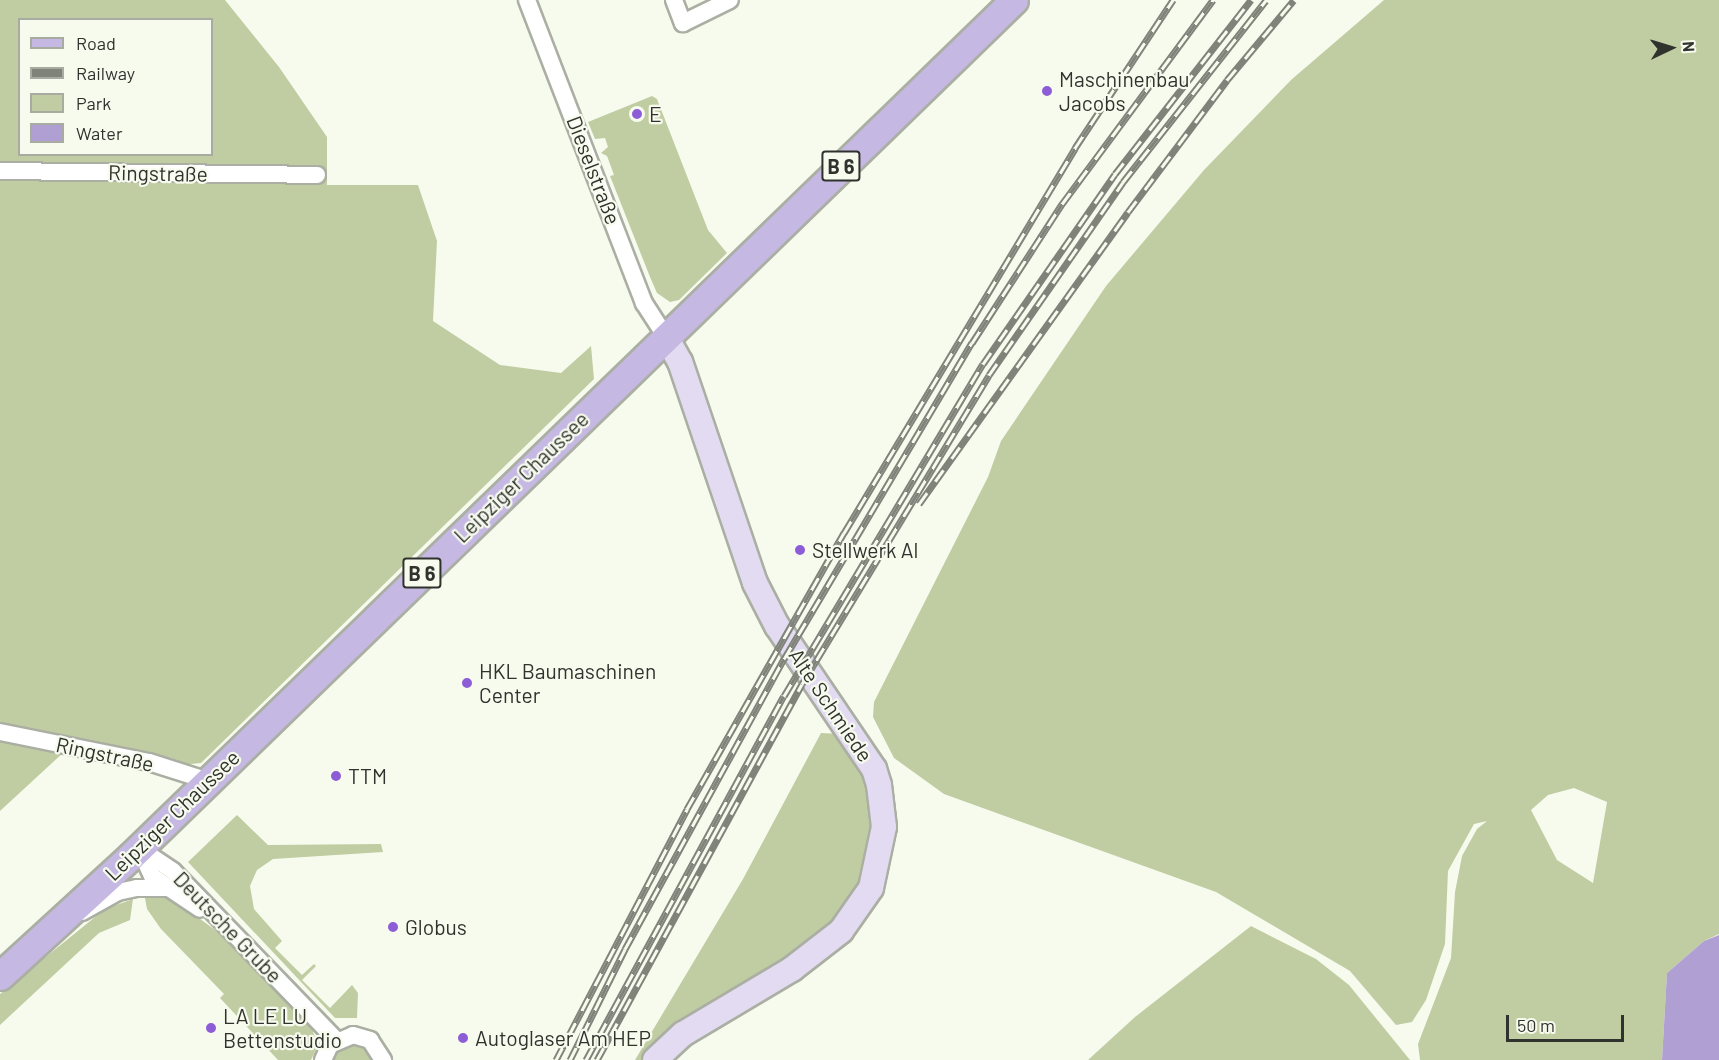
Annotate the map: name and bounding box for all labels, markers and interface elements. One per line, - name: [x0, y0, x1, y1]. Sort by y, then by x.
- legend: [18, 18, 213, 156]
- north arrow: [1641, 18, 1701, 78]
- text: Road: [76, 32, 116, 54]
- text: N: [1680, 41, 1699, 53]
- text: Railway: [76, 62, 135, 84]
- place label: Maschinenbau Jacobs: [1059, 66, 1190, 116]
- marker: Maschinenbau Jacobs: [1040, 84, 1054, 98]
- text: Park: [76, 92, 111, 114]
- place label: E: [649, 101, 662, 127]
- marker: E: [630, 107, 644, 121]
- street label: Dieselstraße: [562, 112, 626, 228]
- text: Water: [76, 122, 123, 144]
- road number: B 6: [820, 149, 862, 183]
- street label: Ringstraße: [108, 160, 208, 186]
- street label: Leipziger Chaussee: [448, 406, 594, 548]
- place label: Stellwerk Al: [812, 537, 918, 563]
- marker: Stellwerk Al: [793, 543, 807, 557]
- road number: B 6: [401, 556, 443, 590]
- street label: Alte Schmiede: [784, 643, 878, 767]
- place label: HKL Baumaschinen Center: [479, 658, 656, 708]
- marker: HKL Baumaschinen Center: [460, 676, 474, 690]
- street label: Ringstraße: [54, 731, 156, 777]
- street label: Leipziger Chaussee: [99, 744, 245, 886]
- place label: TTM: [348, 763, 387, 789]
- marker: TTM: [329, 769, 343, 783]
- street label: Deutsche Grube: [169, 866, 287, 988]
- place label: Globus: [405, 914, 467, 940]
- marker: Globus: [386, 920, 400, 934]
- place label: LA LE LU Bettenstudio: [223, 1003, 342, 1053]
- scale bar: [1509, 1003, 1628, 1041]
- text: 50 m: [1517, 1014, 1555, 1036]
- marker: LA LE LU Bettenstudio: [204, 1021, 218, 1035]
- place label: Autoglaser Am HEP: [475, 1025, 651, 1051]
- marker: Autoglaser Am HEP: [456, 1031, 470, 1045]

